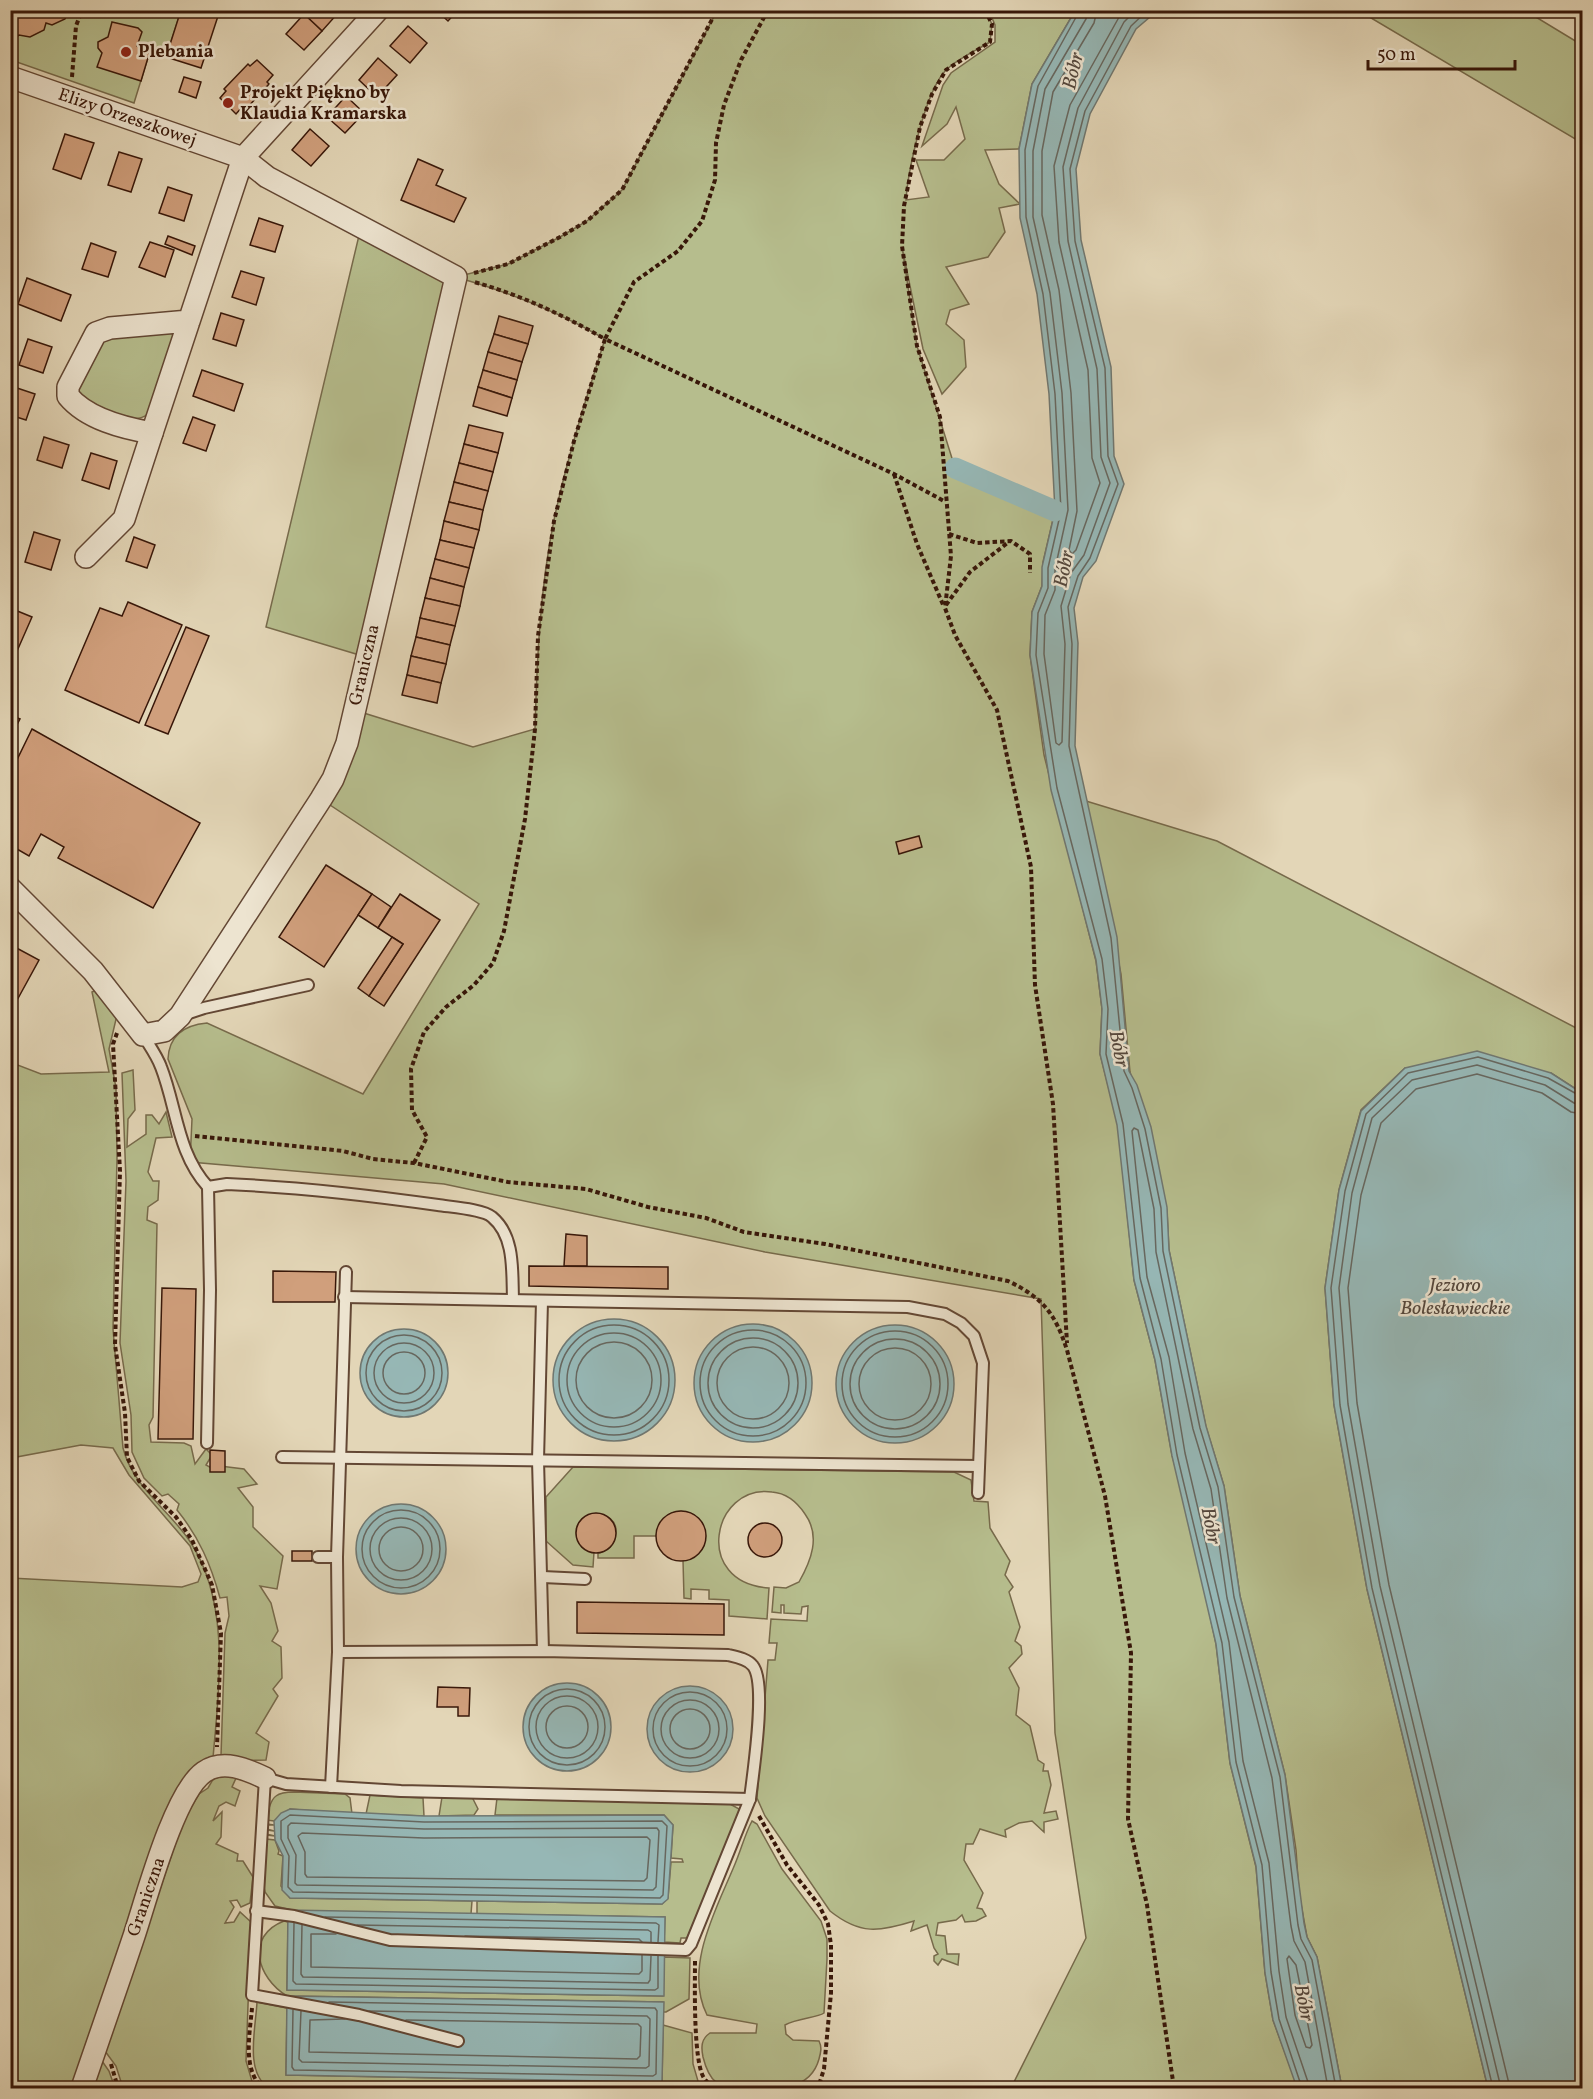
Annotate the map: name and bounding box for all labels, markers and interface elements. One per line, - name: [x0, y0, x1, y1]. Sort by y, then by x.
- scale bar: [1368, 33, 1515, 71]
- place label: Plebania: [138, 40, 214, 65]
- text: 50 m: [1377, 43, 1416, 68]
- marker: Plebania: [119, 45, 133, 59]
- water label: Bóbr: [1056, 49, 1092, 92]
- place label: Projekt Piękno by Klaudia Kramarska: [240, 81, 407, 127]
- street label: Elizy Orzeszkowej: [55, 83, 199, 153]
- marker: Projekt Piękno by Klaudia Kramarska: [221, 96, 235, 110]
- water label: Bóbr: [1048, 547, 1082, 590]
- street label: Graniczna: [344, 622, 386, 708]
- water label: Bóbr: [1101, 1028, 1135, 1071]
- water label: Jezioro Bolesławieckie: [1400, 1272, 1511, 1323]
- water label: Bóbr: [1193, 1505, 1227, 1548]
- street label: Graniczna: [122, 1854, 172, 1940]
- water label: Bóbr: [1286, 1982, 1320, 2025]

